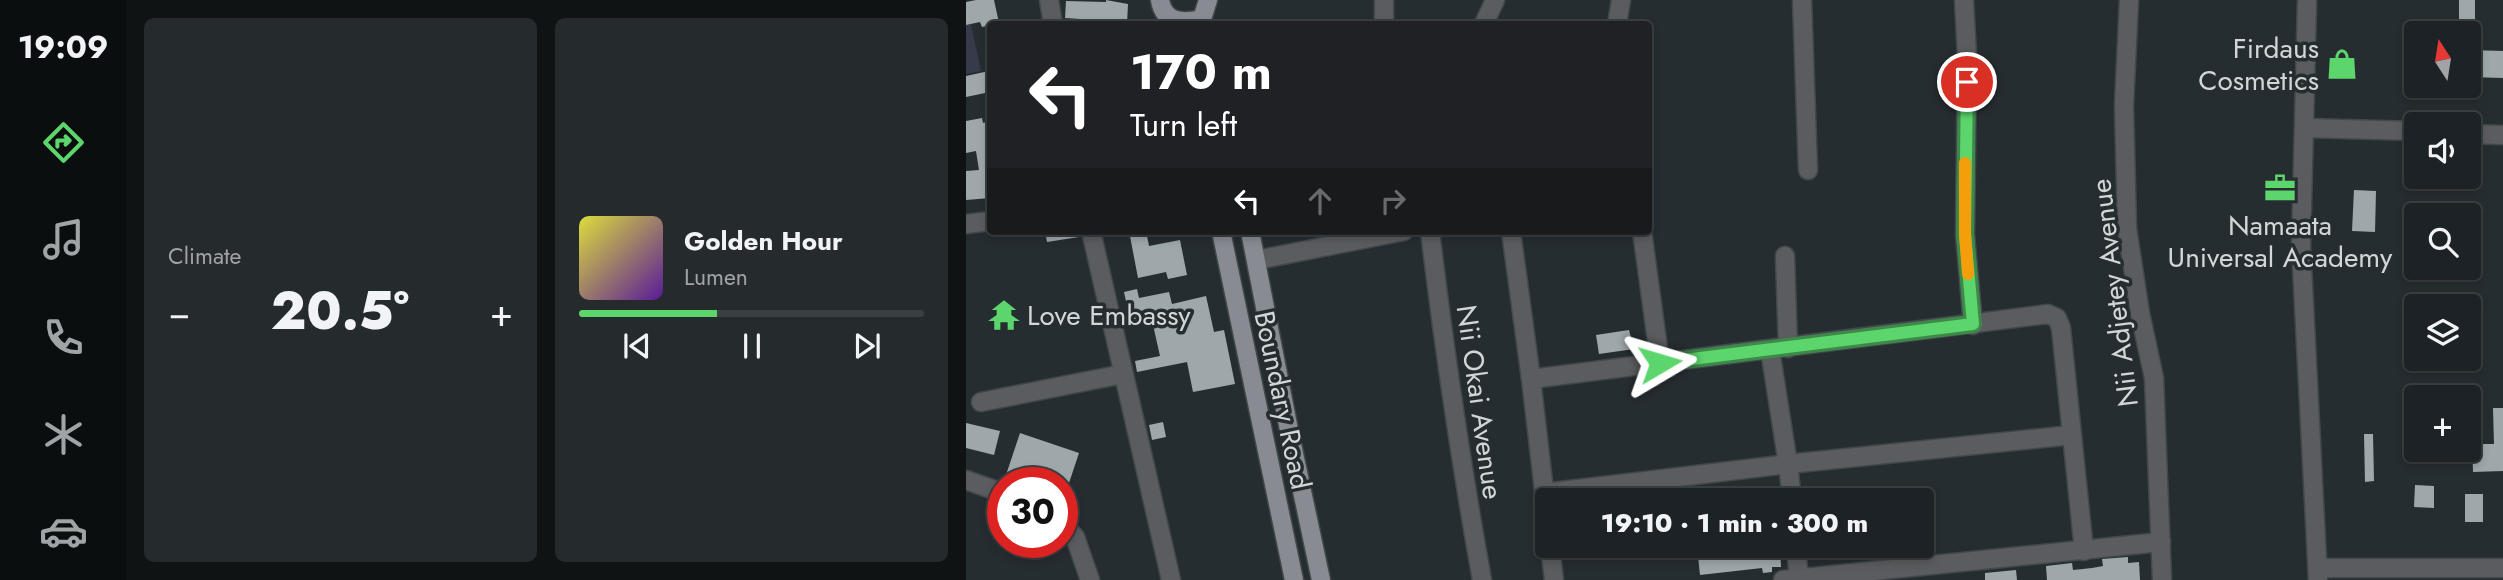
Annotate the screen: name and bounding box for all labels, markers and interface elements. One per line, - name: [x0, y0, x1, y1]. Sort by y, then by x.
- north arrow: [2404, 21, 2482, 98]
- map controls: [2404, 21, 2481, 462]
- text: 19:09: [18, 24, 108, 70]
- place label: Firdaus Cosmetics: [2198, 28, 2319, 101]
- text: 170 m: [1130, 37, 1272, 107]
- shop icon: Firdaus Cosmetics: [2325, 47, 2359, 81]
- icon: left: [1015, 49, 1106, 140]
- pin: [1937, 52, 1997, 112]
- icon: arrive: [1948, 63, 1986, 101]
- text: Turn left: [1130, 102, 1237, 148]
- button: sound: [2404, 112, 2481, 189]
- icon: directions: [39, 118, 88, 167]
- office icon: Namaata Universal Academy: [2263, 171, 2297, 205]
- street label: Nii Adjetey Avenue: [2080, 177, 2149, 409]
- icon: left: [1228, 182, 1266, 220]
- icon: ahead: [1301, 182, 1339, 220]
- icon: right: [1374, 182, 1412, 220]
- button: search: [2404, 203, 2481, 280]
- place label: Namaata Universal Academy: [2168, 205, 2393, 278]
- icon: music: [39, 215, 88, 264]
- text: Golden Hour: [684, 222, 843, 260]
- text: Climate: [168, 239, 241, 273]
- text: Lumen: [684, 260, 748, 294]
- text: 20.5°: [271, 273, 409, 349]
- text: −: [168, 285, 190, 340]
- text: +: [490, 285, 513, 340]
- button: layers: [2404, 294, 2481, 371]
- place label: Love Embassy: [1027, 295, 1191, 336]
- temple icon: Love Embassy: [987, 298, 1021, 332]
- street label: Nii Okai Avenue: [1446, 302, 1513, 502]
- street label: Boundary Road: [1244, 307, 1321, 493]
- icon: phone: [39, 313, 88, 362]
- position arrow: [1623, 326, 1697, 400]
- icon: previous: [618, 327, 656, 365]
- icon: pause: [733, 327, 771, 365]
- icon: next: [848, 327, 886, 365]
- button: +: [2404, 385, 2481, 462]
- icon: climate: [39, 410, 88, 459]
- speed limit sign: 30: [987, 467, 1078, 558]
- text: 19:10 · 1 min · 300 m: [1601, 504, 1868, 542]
- icon: car: [39, 507, 88, 556]

